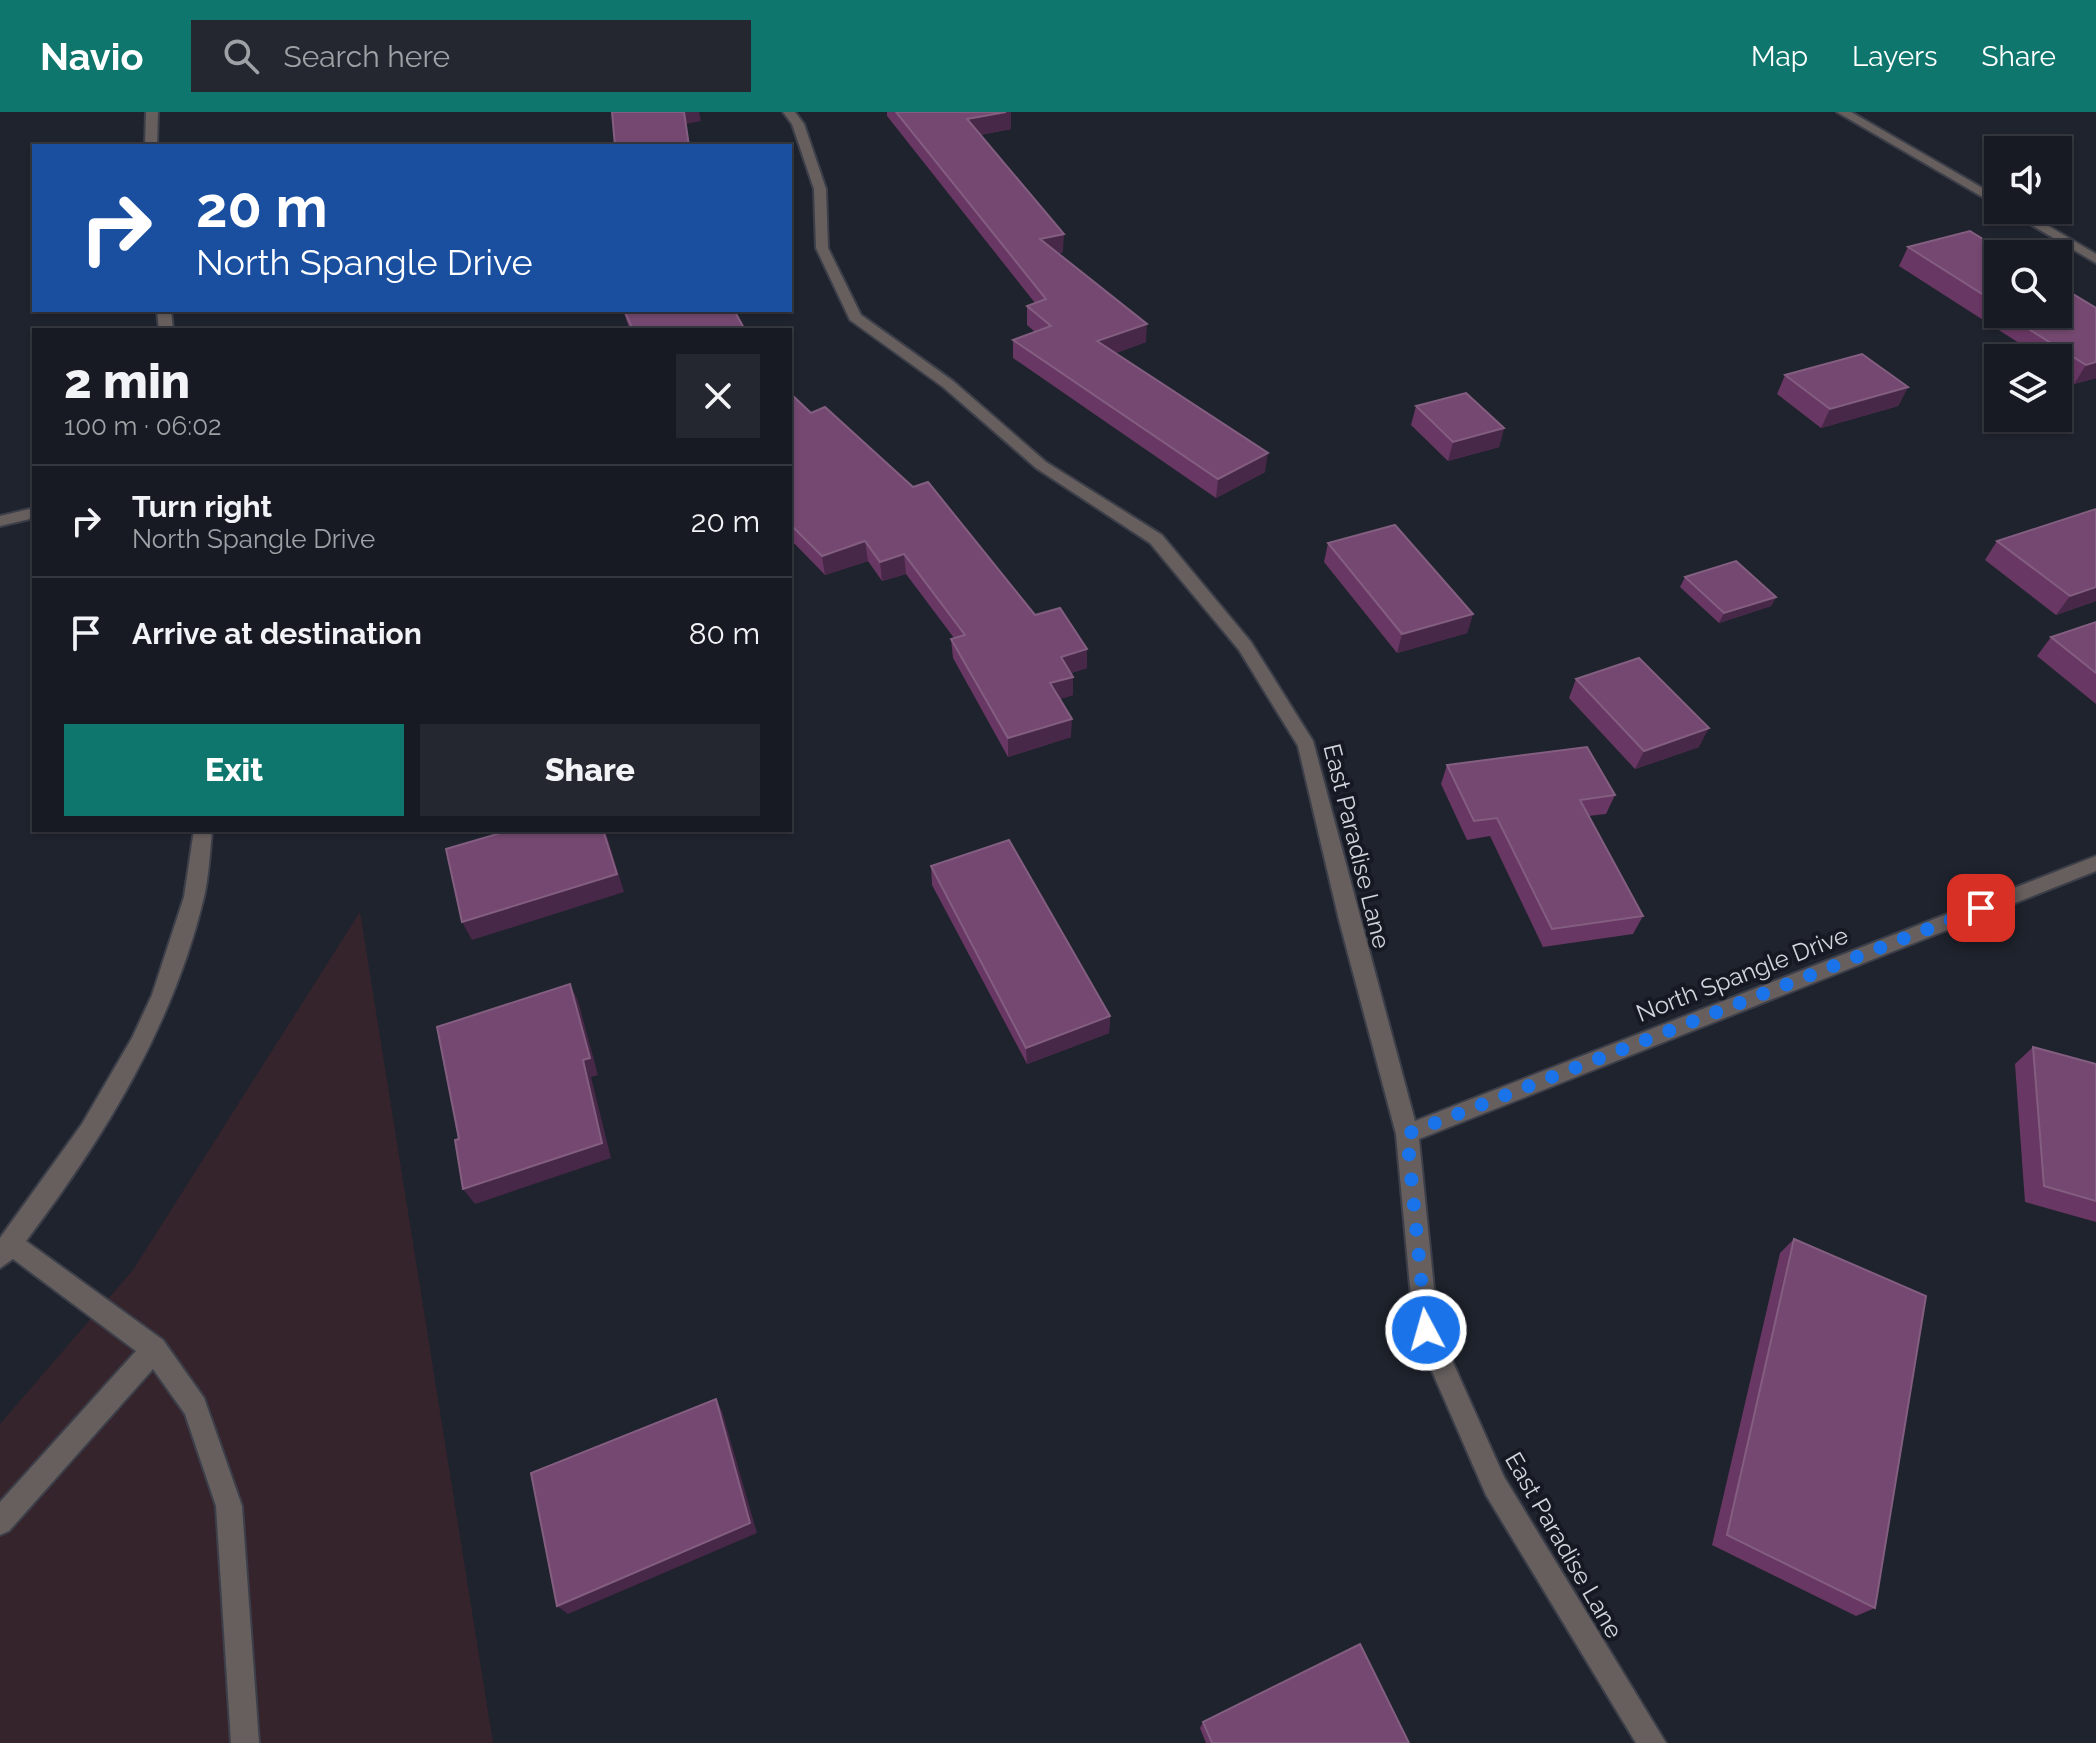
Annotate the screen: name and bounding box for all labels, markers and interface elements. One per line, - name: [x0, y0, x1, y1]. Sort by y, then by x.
- search box: [191, 20, 751, 92]
- text: Navio: [40, 34, 143, 79]
- icon: search: [219, 34, 263, 78]
- text: Search here: [283, 39, 450, 74]
- text: Map: [1751, 40, 1808, 73]
- text: Layers: [1852, 40, 1938, 73]
- text: Share: [1982, 40, 2056, 73]
- map controls: [1984, 136, 2072, 432]
- button: sound: [1984, 136, 2072, 224]
- text: 20 m: [196, 174, 328, 240]
- icon: right: [64, 176, 168, 280]
- button: search: [1984, 240, 2072, 328]
- text: North Spangle Drive: [196, 241, 533, 283]
- button: layers: [1984, 344, 2072, 432]
- text: 2 min: [64, 353, 190, 409]
- button: close: [676, 354, 760, 438]
- text: 100 m · 06:02: [64, 411, 222, 441]
- text: Turn right: [132, 489, 272, 524]
- icon: right: [64, 499, 108, 543]
- text: 20 m: [691, 504, 760, 539]
- text: North Spangle Drive: [132, 524, 375, 554]
- icon: arrive: [64, 611, 108, 655]
- text: Arrive at destination: [132, 616, 422, 651]
- text: 80 m: [689, 616, 760, 651]
- button: Exit: [64, 724, 404, 816]
- button: Share: [420, 724, 760, 816]
- street label: East Paradise Lane: [1318, 741, 1396, 951]
- pin: [1947, 874, 2015, 942]
- icon: arrive: [1959, 886, 2003, 930]
- street label: North Spangle Drive: [1632, 920, 1852, 1028]
- position arrow: [1384, 1288, 1468, 1372]
- street label: East Paradise Lane: [1499, 1447, 1629, 1643]

